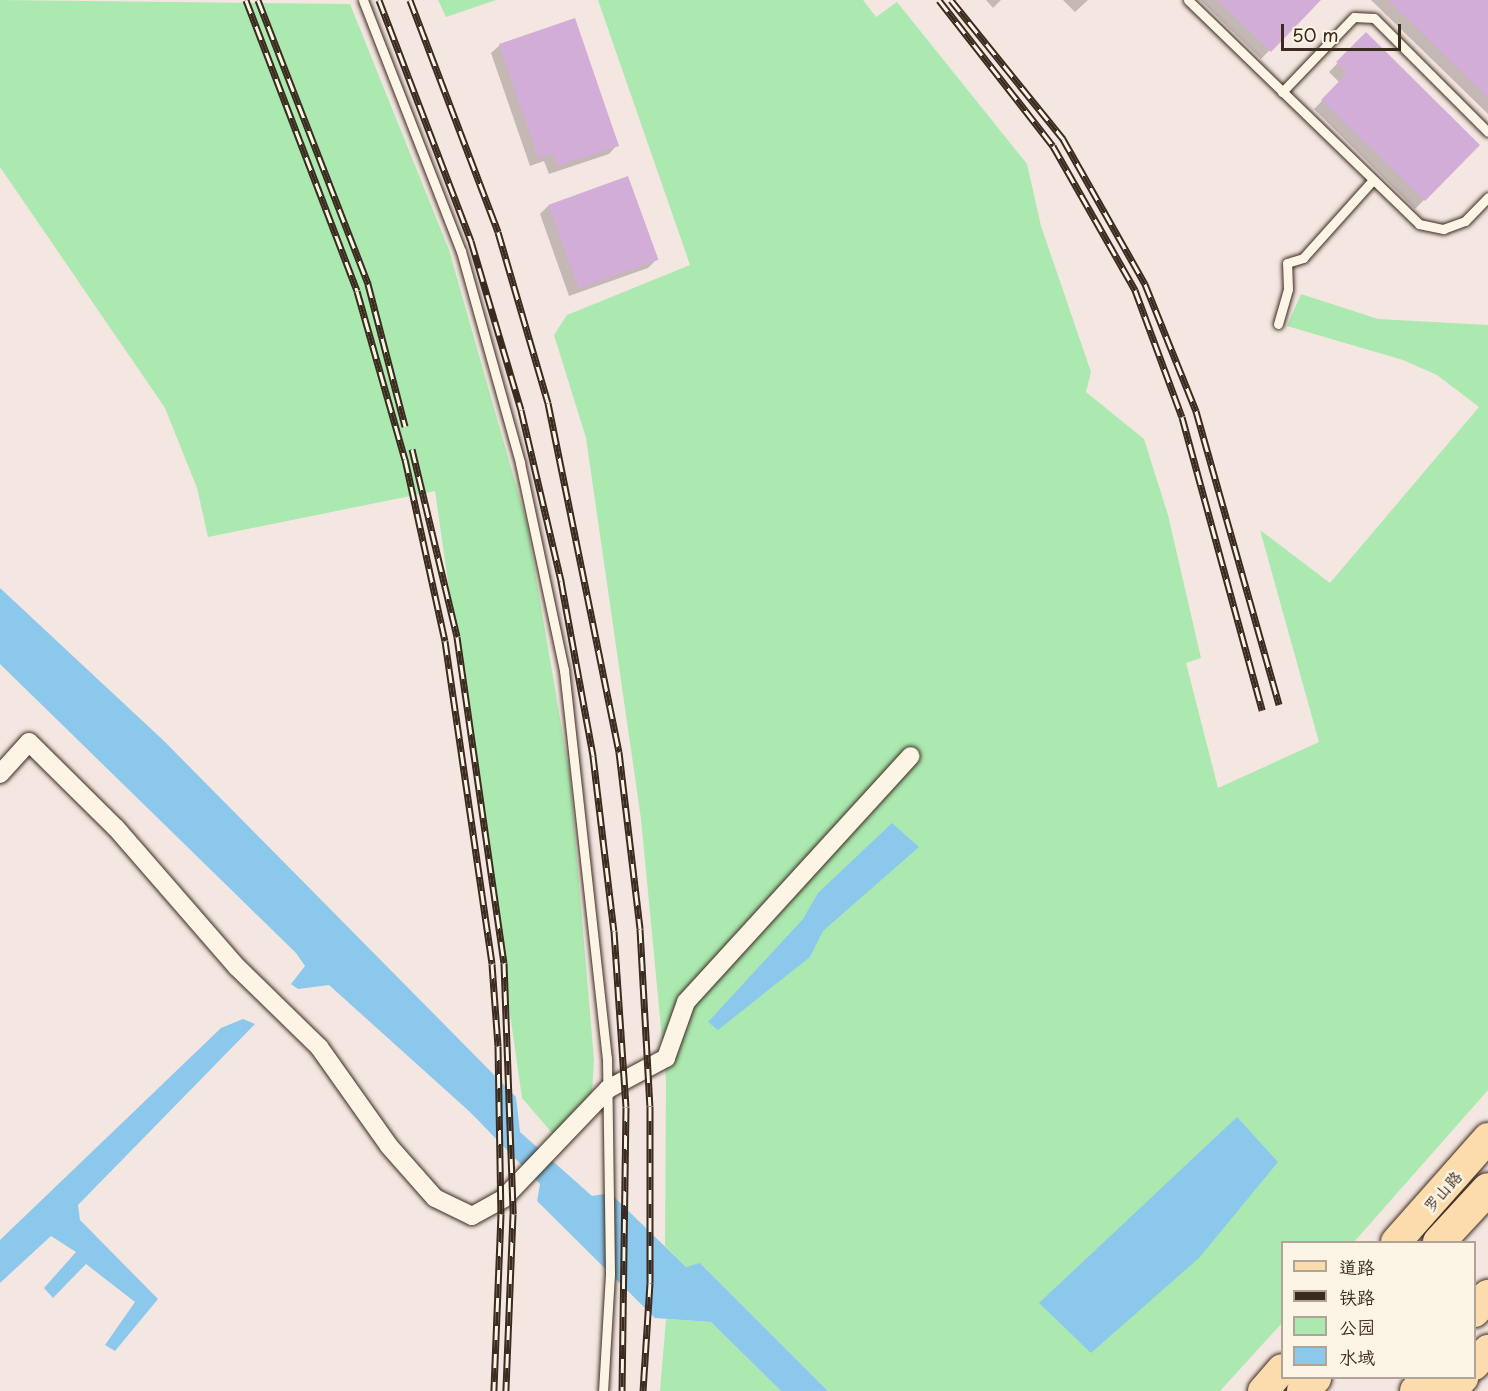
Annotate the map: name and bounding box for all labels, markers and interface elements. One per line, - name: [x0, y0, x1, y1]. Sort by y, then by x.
- scale bar: [1284, 12, 1404, 50]
- text: 50 m: [1292, 21, 1339, 48]
- street label: 罗山路: [1419, 1167, 1465, 1215]
- legend: [1281, 1241, 1476, 1379]
- text: 道路: [1339, 1253, 1375, 1280]
- text: 铁路: [1339, 1283, 1375, 1310]
- text: 公园: [1339, 1313, 1375, 1340]
- text: 水域: [1339, 1343, 1375, 1370]

